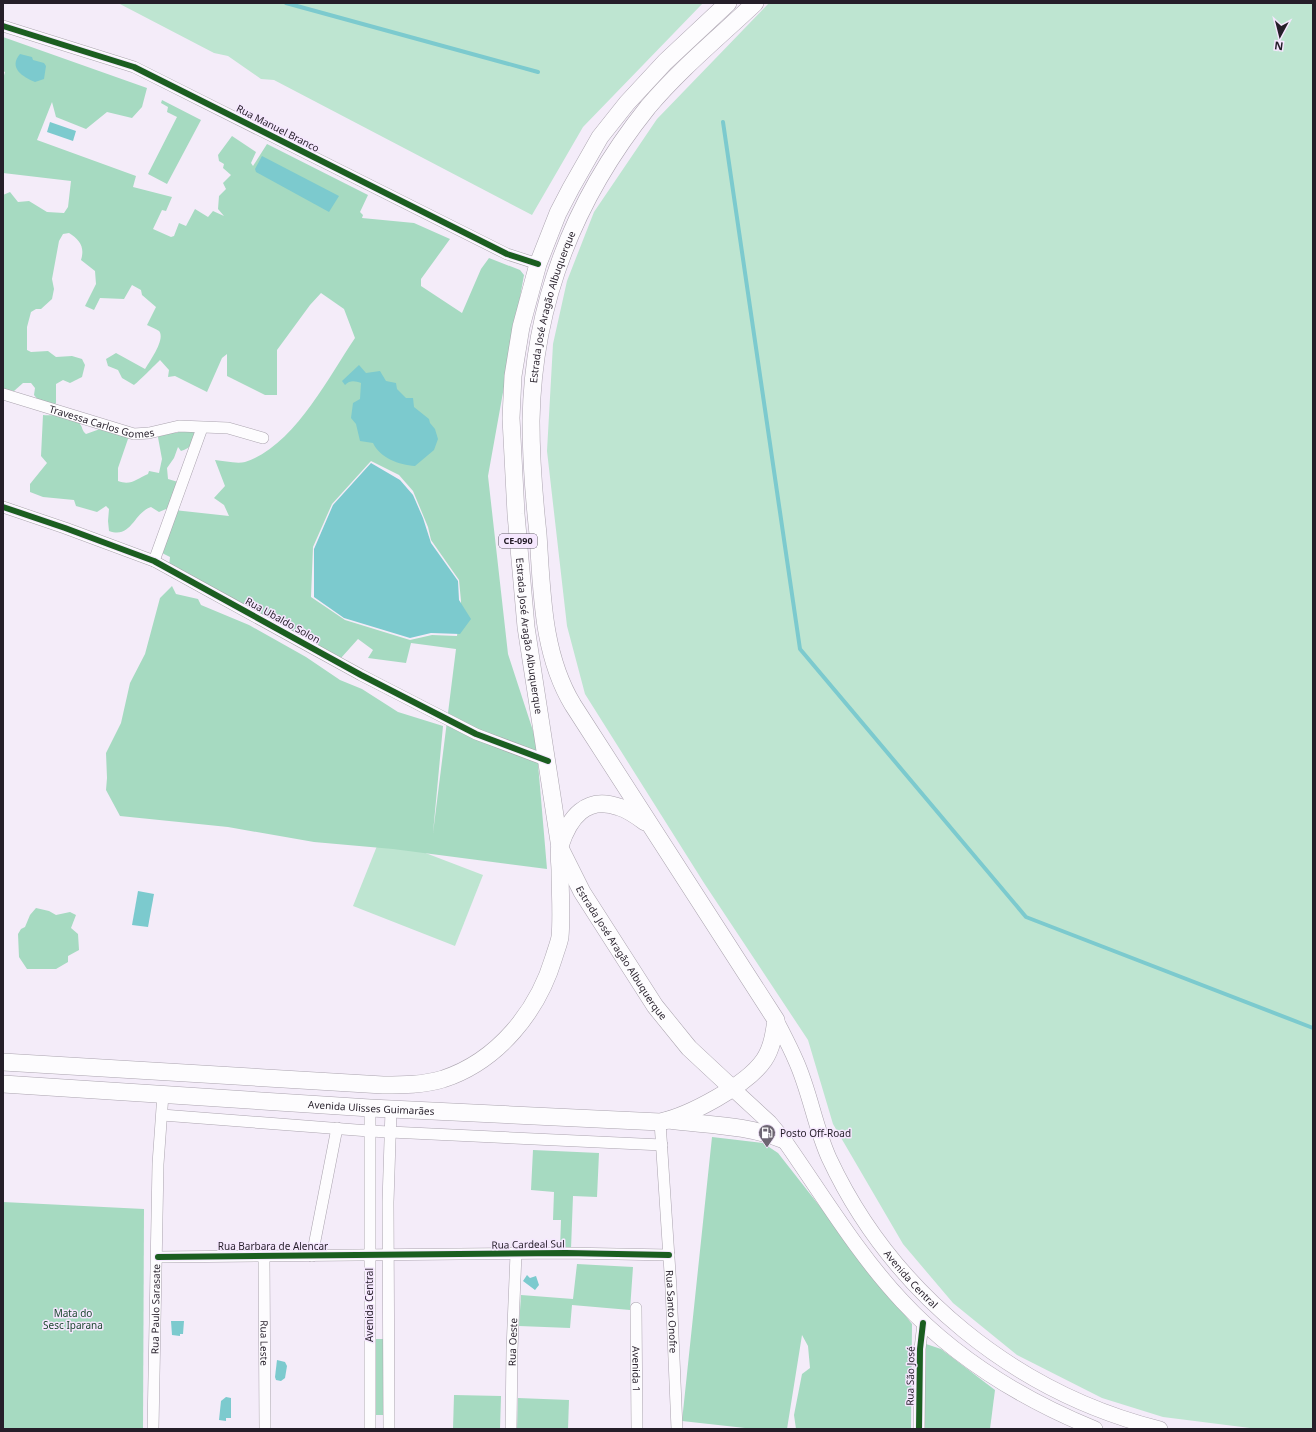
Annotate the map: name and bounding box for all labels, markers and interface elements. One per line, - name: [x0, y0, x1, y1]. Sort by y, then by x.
- north arrow: [1260, 16, 1300, 56]
- text: N: [1273, 38, 1284, 54]
- street label: Rua Manuel Branco: [234, 101, 322, 155]
- street label: Estrada José Aragão Albuquerque: [526, 228, 579, 384]
- street label: Travessa Carlos Gomes: [48, 402, 156, 441]
- road number: CE-090: [499, 534, 537, 548]
- street label: Estrada José Aragão Albuquerque: [513, 557, 546, 715]
- street label: Rua Ubaldo Solon: [243, 594, 323, 646]
- street label: Estrada José Aragão Albuquerque: [573, 883, 671, 1023]
- street label: Avenida Ulisses Guimarães: [308, 1097, 435, 1118]
- fuel station icon: Posto Off-Road: [757, 1123, 777, 1148]
- place label: Posto Off-Road: [780, 1126, 851, 1140]
- street label: Rua Cardeal Sul: [491, 1236, 565, 1252]
- street label: Rua Barbara de Alencar: [218, 1239, 328, 1253]
- street label: Avenida Central: [881, 1247, 941, 1311]
- street label: Rua Paulo Sarasate: [147, 1263, 163, 1354]
- street label: Avenida Central: [362, 1268, 376, 1342]
- street label: Rua Santo Onofre: [663, 1270, 681, 1354]
- park label: Mata do Sesc Iparana: [43, 1306, 103, 1332]
- street label: Rua Oeste: [505, 1317, 520, 1366]
- street label: Rua Leste: [257, 1320, 272, 1366]
- street label: Avenida 1: [629, 1346, 644, 1392]
- street label: Rua São José: [902, 1346, 918, 1406]

